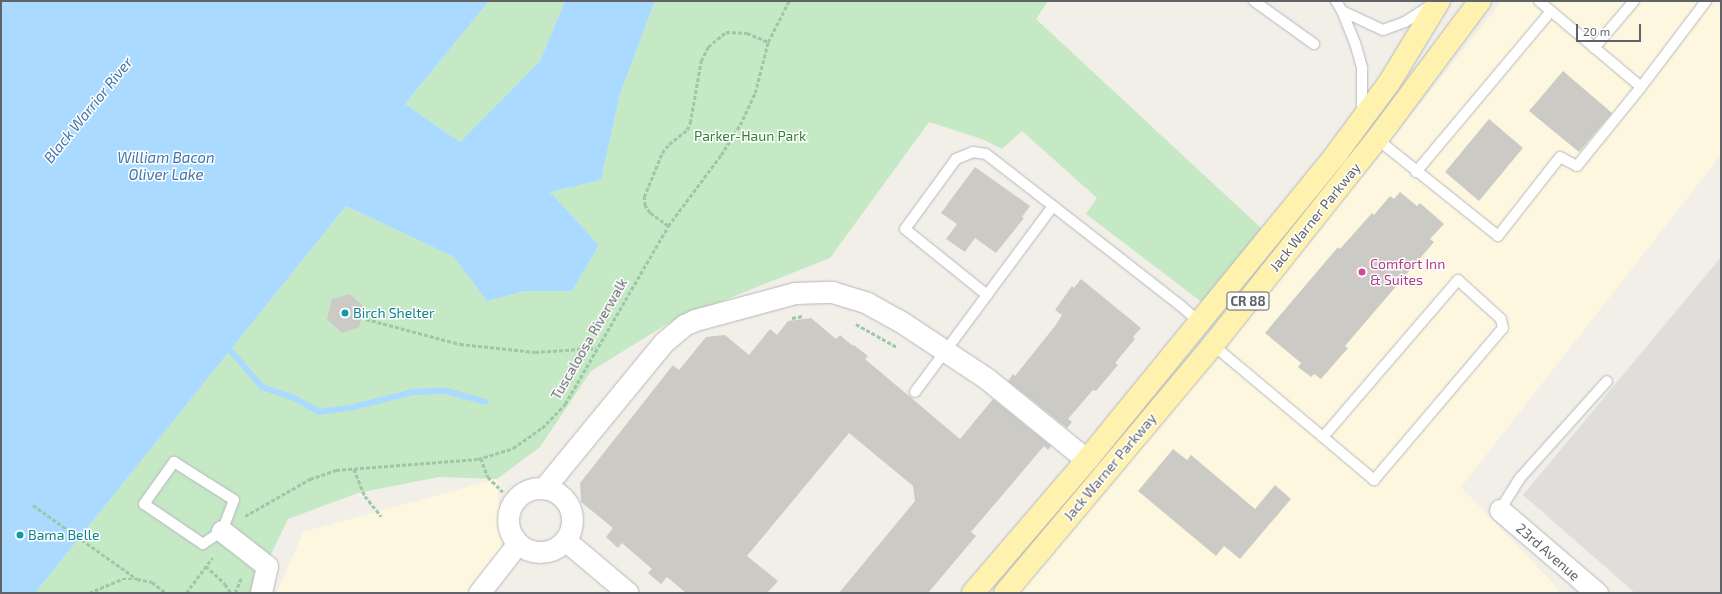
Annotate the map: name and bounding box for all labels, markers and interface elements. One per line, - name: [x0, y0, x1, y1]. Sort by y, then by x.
- scale bar: [1578, 16, 1643, 42]
- text: 20 m: [1583, 24, 1610, 38]
- water label: Black Warrior River: [40, 53, 136, 167]
- park label: Parker-Haun Park: [694, 128, 806, 144]
- water label: William Bacon Oliver Lake: [117, 148, 215, 183]
- street label: Jack Warner Parkway: [1266, 159, 1364, 275]
- place label: Comfort Inn & Suites: [1370, 256, 1445, 288]
- marker: Comfort Inn & Suites: [1357, 267, 1367, 277]
- street label: Tuscaloosa Riverwalk: [547, 275, 631, 403]
- road number: CR 88: [1226, 290, 1270, 312]
- place label: Birch Shelter: [353, 305, 435, 321]
- marker: Birch Shelter: [340, 308, 350, 318]
- street label: Jack Warner Parkway: [1060, 410, 1160, 524]
- street label: 23rd Avenue: [1513, 520, 1583, 584]
- place label: Bama Belle: [28, 527, 99, 543]
- marker: Bama Belle: [15, 530, 25, 540]

